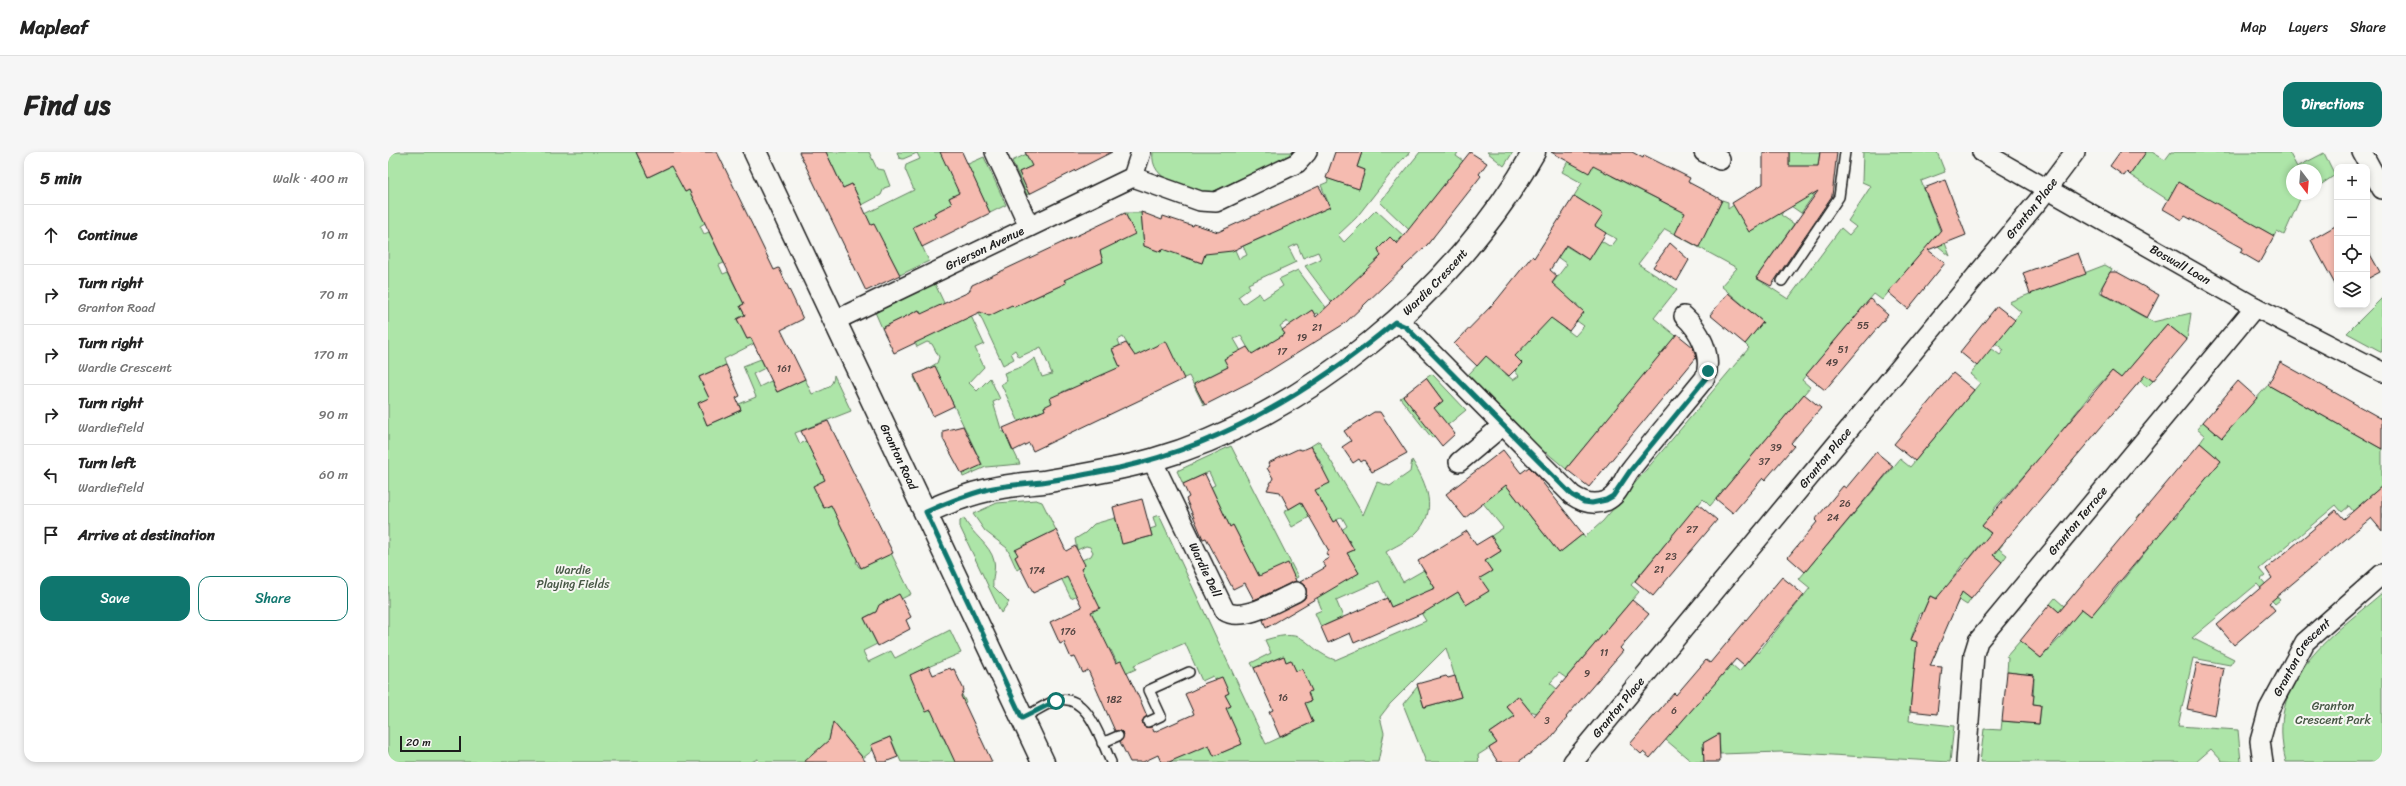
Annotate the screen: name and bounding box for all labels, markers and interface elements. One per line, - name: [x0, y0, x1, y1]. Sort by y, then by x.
- text: Mapleaf: [20, 11, 88, 44]
- text: Map: [2241, 15, 2266, 40]
- text: Layers: [2288, 15, 2328, 40]
- text: Share: [2350, 15, 2386, 40]
- text: Find us: [24, 80, 111, 129]
- button: Directions: [2283, 82, 2382, 127]
- text: 5 min: [40, 163, 82, 193]
- north arrow: [2286, 164, 2322, 200]
- map controls: [2334, 164, 2370, 308]
- button: +: [2334, 164, 2370, 200]
- text: Walk · 400 m: [273, 167, 348, 190]
- street label: Granton Place: [2000, 173, 2063, 244]
- button: −: [2334, 200, 2370, 236]
- street label: Grierson Avenue: [941, 220, 1028, 277]
- text: Continue: [78, 222, 138, 248]
- text: 10 m: [321, 223, 348, 246]
- icon: ahead: [40, 224, 62, 246]
- button: locate: [2334, 236, 2370, 272]
- street label: Boswall Loan: [2145, 238, 2216, 291]
- street label: Wardie Crescent: [1397, 243, 1473, 321]
- text: Turn right: [78, 270, 143, 296]
- button: layers: [2334, 272, 2370, 308]
- text: 70 m: [319, 283, 348, 306]
- icon: right: [40, 284, 62, 306]
- text: Granton Road: [78, 296, 155, 319]
- house number: 55: [1857, 317, 1869, 335]
- house number: 21: [1312, 319, 1322, 337]
- house number: 19: [1297, 329, 1307, 347]
- text: Turn right: [78, 330, 143, 356]
- house number: 51: [1838, 341, 1848, 359]
- text: 170 m: [313, 343, 348, 366]
- house number: 17: [1277, 343, 1288, 361]
- icon: right: [40, 344, 62, 366]
- house number: 49: [1826, 354, 1838, 372]
- text: Wardie Crescent: [78, 356, 172, 379]
- house number: 161: [777, 360, 791, 378]
- route end: [1699, 362, 1717, 380]
- text: Turn right: [78, 390, 143, 416]
- text: 90 m: [318, 403, 348, 426]
- icon: right: [40, 404, 62, 426]
- text: Wardiefield: [78, 416, 143, 439]
- street label: Granton Road: [874, 420, 924, 494]
- street label: Granton Place: [1793, 422, 1857, 494]
- house number: 39: [1770, 439, 1782, 457]
- text: Turn left: [78, 450, 136, 476]
- house number: 37: [1758, 453, 1771, 471]
- text: 60 m: [319, 463, 348, 486]
- icon: left: [40, 464, 62, 486]
- text: Wardiefield: [78, 476, 143, 499]
- street label: Granton Terrace: [2042, 481, 2113, 561]
- house number: 26: [1839, 495, 1851, 513]
- house number: 24: [1827, 509, 1839, 527]
- house number: 27: [1686, 521, 1699, 539]
- text: Arrive at destination: [78, 522, 215, 548]
- icon: arrive: [40, 524, 62, 546]
- street label: Wardie Dell: [1182, 538, 1228, 602]
- house number: 23: [1665, 548, 1677, 566]
- park label: Wardie Playing Fields: [536, 559, 610, 595]
- house number: 21: [1654, 561, 1664, 579]
- house number: 174: [1029, 562, 1045, 580]
- button: Save: [40, 576, 190, 621]
- button: Share: [198, 576, 348, 621]
- street label: Granton Crescent: [2267, 612, 2337, 701]
- house number: 176: [1060, 623, 1076, 641]
- house number: 11: [1600, 644, 1608, 662]
- house number: 9: [1584, 665, 1590, 683]
- street label: Granton Place: [1586, 672, 1651, 743]
- house number: 16: [1278, 689, 1288, 707]
- house number: 182: [1106, 691, 1122, 709]
- route start: [1047, 692, 1065, 710]
- park label: Granton Crescent Park: [2295, 695, 2371, 731]
- house number: 6: [1671, 702, 1677, 720]
- house number: 3: [1544, 712, 1550, 730]
- text: 20 m: [406, 733, 431, 752]
- scale bar: [400, 734, 461, 753]

